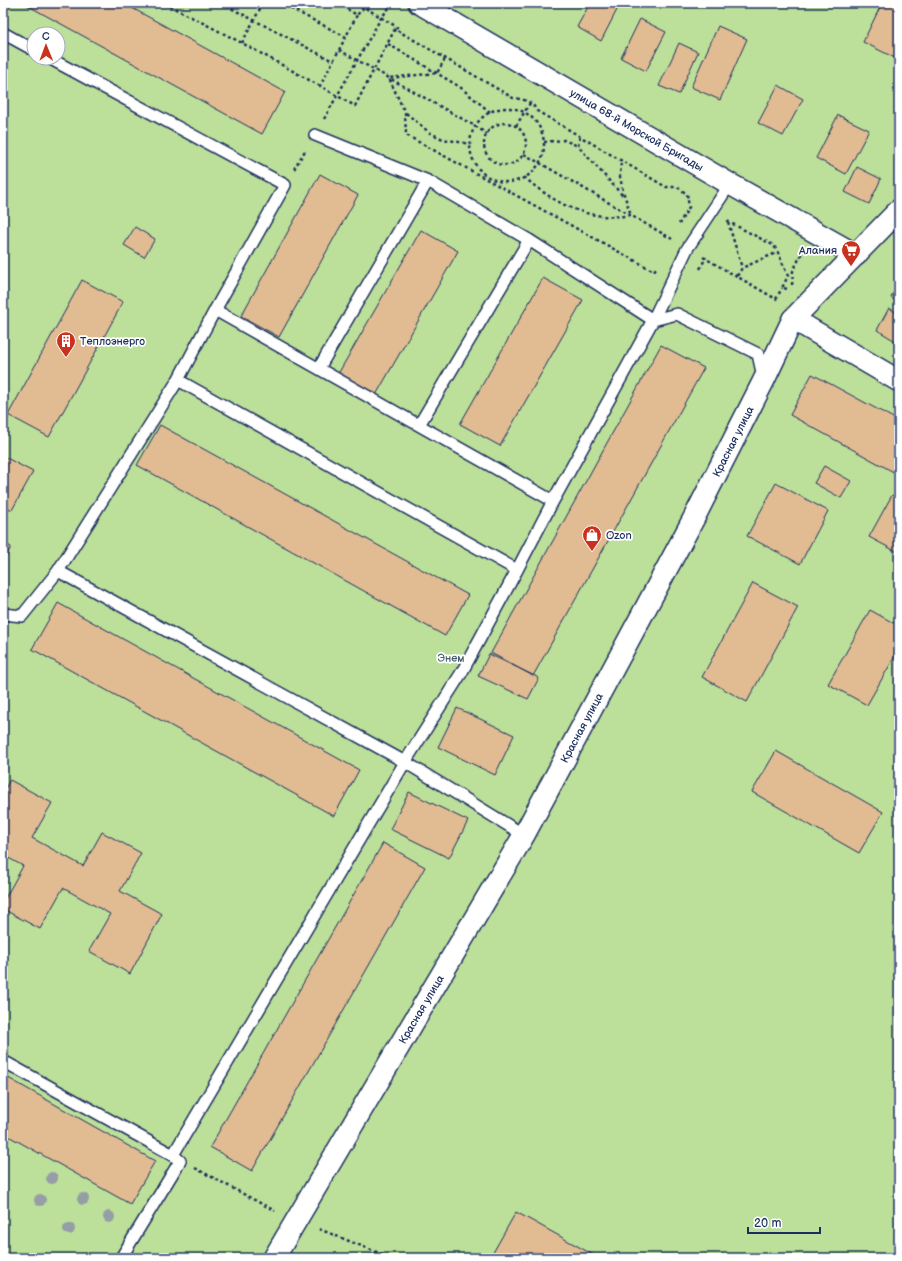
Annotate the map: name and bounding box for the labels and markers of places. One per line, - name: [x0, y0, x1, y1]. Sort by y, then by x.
- supermarket icon: Алания: [840, 239, 862, 267]
- place label: Алания: [798, 244, 837, 257]
- building icon: Теплоэнерго: [55, 330, 77, 358]
- place label: Теплоэнерго: [80, 335, 145, 348]
- shop icon: Ozon: [581, 524, 603, 552]
- place label: Ozon: [606, 529, 632, 542]

